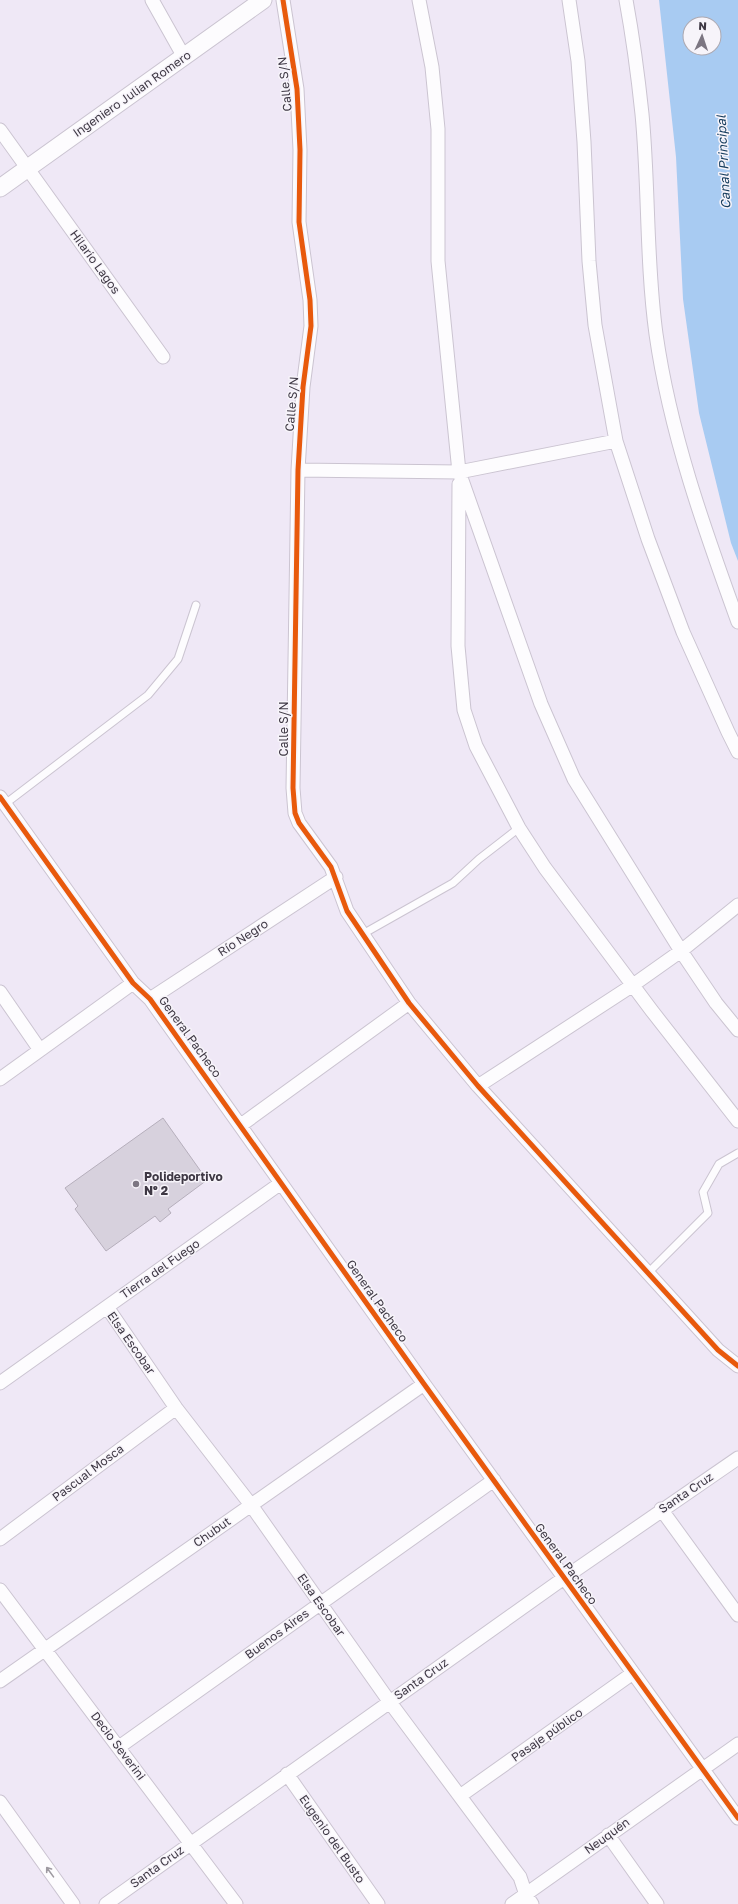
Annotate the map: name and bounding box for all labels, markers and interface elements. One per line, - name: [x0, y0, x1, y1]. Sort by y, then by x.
- north arrow: [682, 16, 722, 56]
- text: N: [698, 19, 707, 32]
- street label: Ingeniero Julian Romero: [70, 47, 194, 140]
- street label: Calle S/N: [274, 56, 295, 112]
- water label: Canal Principal: [713, 114, 733, 209]
- street label: Hilario Lagos: [67, 227, 124, 297]
- street label: Calle S/N: [282, 376, 301, 432]
- street label: Calle S/N: [276, 701, 291, 757]
- street label: Río Negro: [215, 916, 271, 959]
- street label: General Pacheco: [156, 993, 225, 1080]
- place label: Polideportivo Nº 2: [144, 1169, 223, 1198]
- marker: Polideportivo Nº 2: [131, 1179, 141, 1189]
- street label: Tierra del Fuego: [117, 1236, 202, 1302]
- street label: General Pacheco: [343, 1257, 411, 1345]
- street label: Elsa Escobar: [104, 1308, 159, 1377]
- street label: Pascual Mosca: [49, 1441, 126, 1504]
- street label: Santa Cruz: [656, 1469, 716, 1516]
- street label: Chubut: [190, 1513, 233, 1550]
- street label: General Pacheco: [532, 1520, 601, 1607]
- street label: Elsa Escobar: [294, 1570, 349, 1639]
- street label: Buenos Aires: [242, 1605, 312, 1662]
- street label: Santa Cruz: [391, 1655, 451, 1703]
- street label: Pasaje público: [508, 1704, 585, 1765]
- street label: Decio Severini: [88, 1709, 149, 1783]
- street label: Eugenio del Busto: [296, 1792, 369, 1886]
- street label: Neuquén: [581, 1814, 632, 1857]
- street label: Santa Cruz: [127, 1842, 186, 1891]
- one-way arrow: [46, 1867, 54, 1878]

